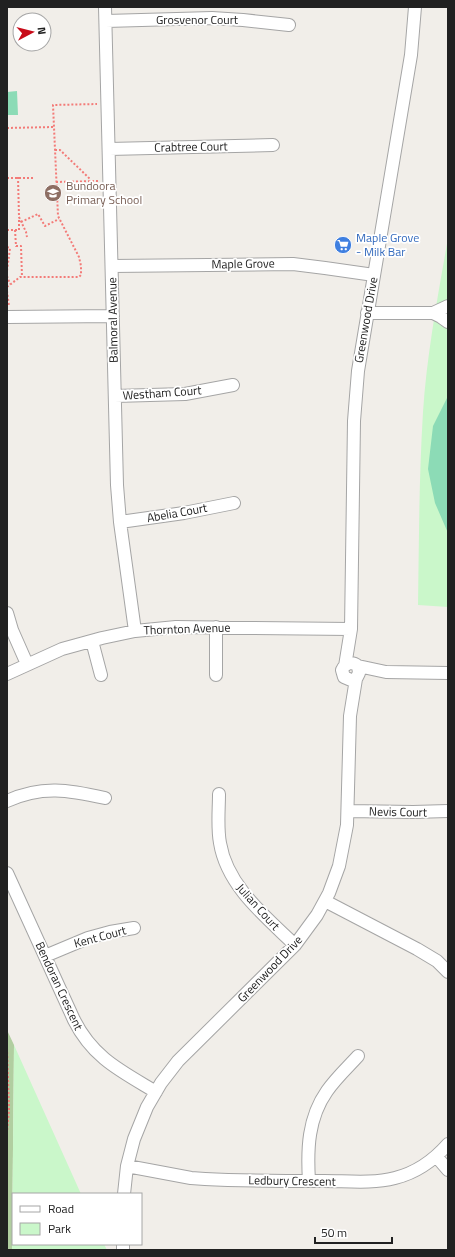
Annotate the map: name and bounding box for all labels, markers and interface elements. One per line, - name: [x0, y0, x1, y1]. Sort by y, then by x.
- street label: Grosvenor Court: [156, 10, 239, 29]
- north arrow: [12, 12, 52, 52]
- text: N: [34, 26, 50, 36]
- street label: Crabtree Court: [154, 136, 229, 157]
- place label: Bundoora Primary School: [66, 176, 142, 209]
- school or university icon: Bundoora Primary School: [43, 183, 63, 203]
- place label: Maple Grove - Milk Bar: [356, 228, 419, 261]
- supermarket icon: Maple Grove - Milk Bar: [333, 235, 353, 255]
- street label: Maple Grove: [211, 253, 275, 274]
- street label: Greenwood Drive: [349, 275, 382, 364]
- street label: Balmoral Avenue: [102, 277, 123, 363]
- street label: Westham Court: [122, 380, 203, 405]
- street label: Abelia Court: [145, 498, 209, 527]
- street label: Thornton Avenue: [143, 617, 231, 640]
- street label: Nevis Court: [369, 801, 428, 822]
- street label: Julian Court: [232, 879, 285, 935]
- street label: Kent Court: [72, 920, 129, 953]
- street label: Greenwood Drive: [233, 931, 307, 1007]
- street label: Bendoran Crescent: [31, 938, 89, 1034]
- street label: Ledbury Crescent: [248, 1170, 337, 1191]
- legend: [12, 1193, 142, 1245]
- text: Road: [48, 1199, 74, 1218]
- text: Park: [48, 1219, 71, 1238]
- scale bar: [315, 1219, 392, 1245]
- text: 50 m: [321, 1223, 347, 1242]

